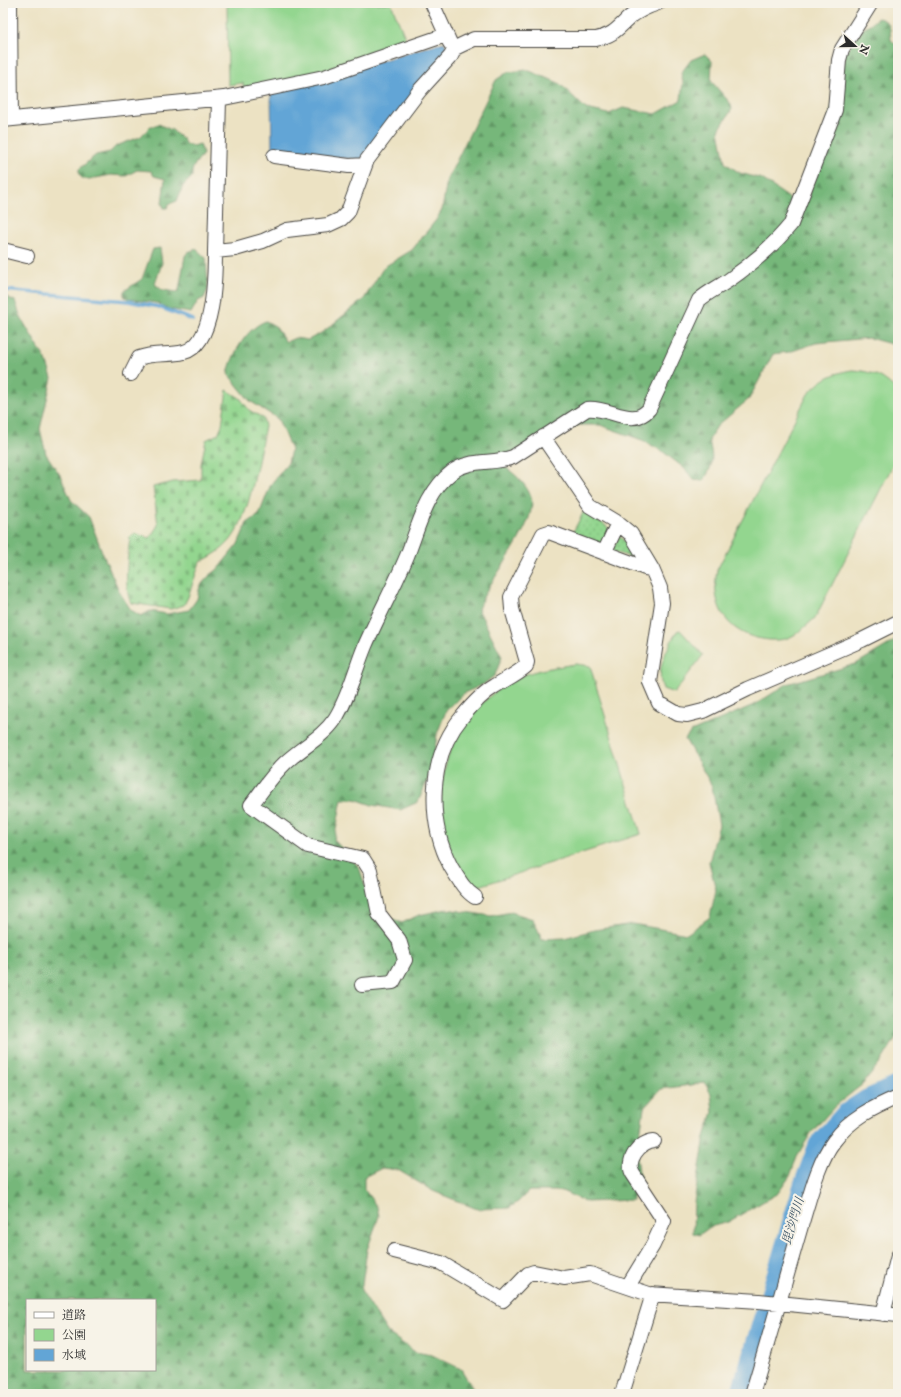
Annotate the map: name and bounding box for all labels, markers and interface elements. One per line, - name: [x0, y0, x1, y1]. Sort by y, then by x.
- north arrow: [835, 26, 875, 66]
- text: N: [855, 41, 872, 57]
- water label: 毘沙門川: [779, 1194, 808, 1246]
- legend: [26, 1299, 156, 1371]
- text: 道路: [62, 1308, 86, 1323]
- text: 公園: [62, 1328, 86, 1343]
- text: 水域: [62, 1348, 86, 1363]

